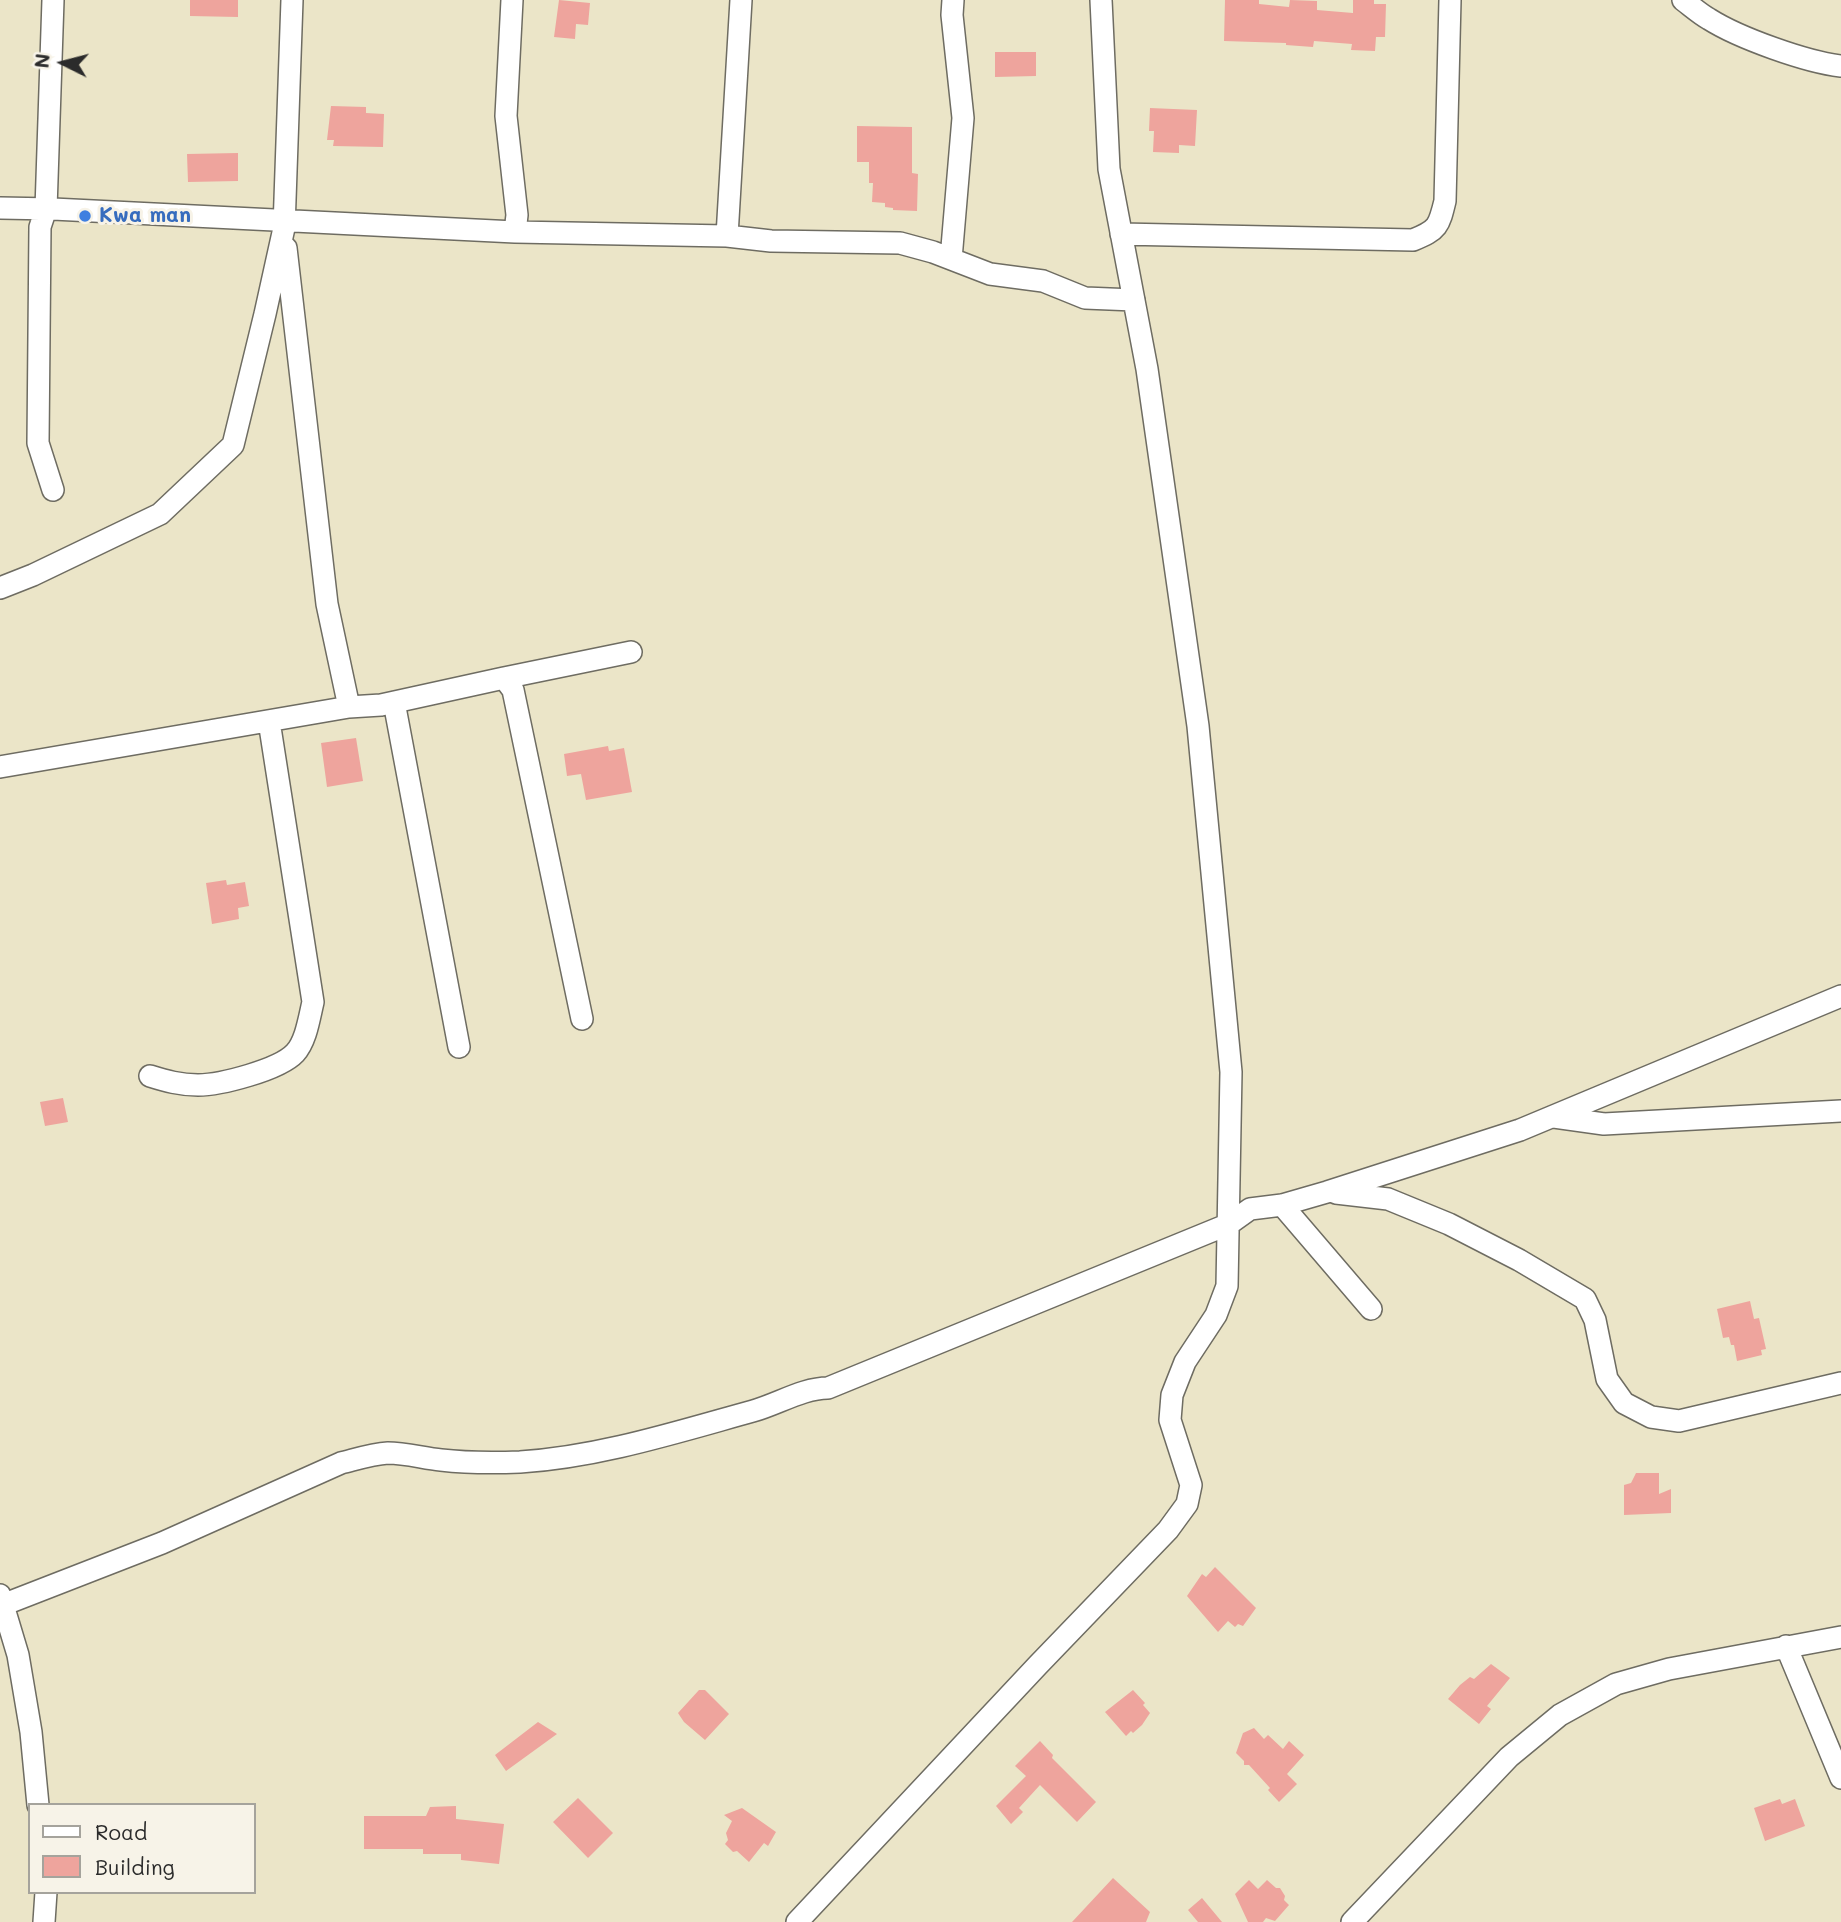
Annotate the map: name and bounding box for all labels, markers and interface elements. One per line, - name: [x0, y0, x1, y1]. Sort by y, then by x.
- north arrow: [28, 28, 98, 98]
- text: N: [28, 52, 55, 69]
- place label: Kwa man: [99, 203, 191, 229]
- marker: Kwa man: [77, 208, 93, 224]
- legend: [28, 1803, 256, 1894]
- text: Road: [95, 1818, 147, 1845]
- text: Building: [95, 1853, 175, 1880]

